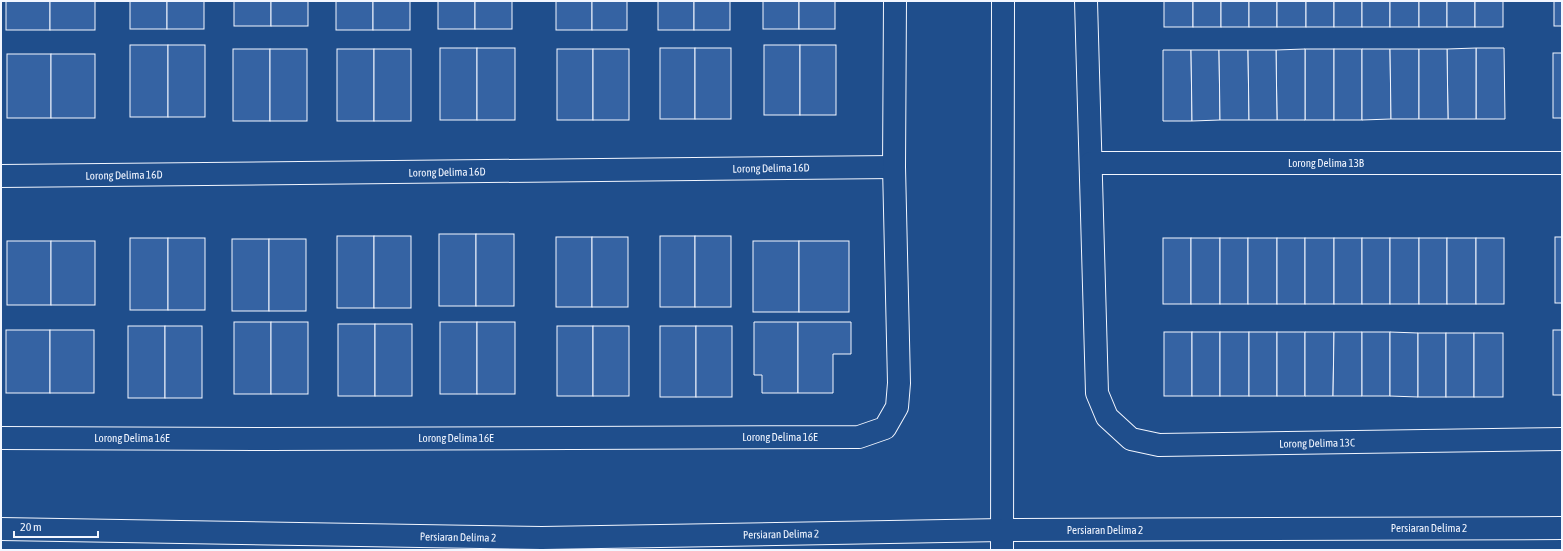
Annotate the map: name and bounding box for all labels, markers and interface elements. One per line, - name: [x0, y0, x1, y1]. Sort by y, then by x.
- street label: Lorong Delima 13B: [1288, 157, 1365, 169]
- street label: Lorong Delima 16D: [732, 161, 810, 175]
- street label: Lorong Delima 16D: [408, 165, 486, 179]
- street label: Lorong Delima 16D: [85, 168, 163, 182]
- street label: Lorong Delima 16E: [742, 431, 818, 443]
- street label: Lorong Delima 16E: [94, 432, 170, 444]
- street label: Lorong Delima 16E: [418, 432, 494, 444]
- street label: Lorong Delima 13C: [1279, 436, 1355, 450]
- scale bar: [14, 513, 98, 539]
- text: 20 m: [20, 520, 42, 534]
- street label: Persiaran Delima 2: [1391, 522, 1467, 534]
- street label: Persiaran Delima 2: [1067, 524, 1143, 536]
- street label: Persiaran Delima 2: [743, 527, 819, 541]
- street label: Persiaran Delima 2: [420, 530, 496, 544]

